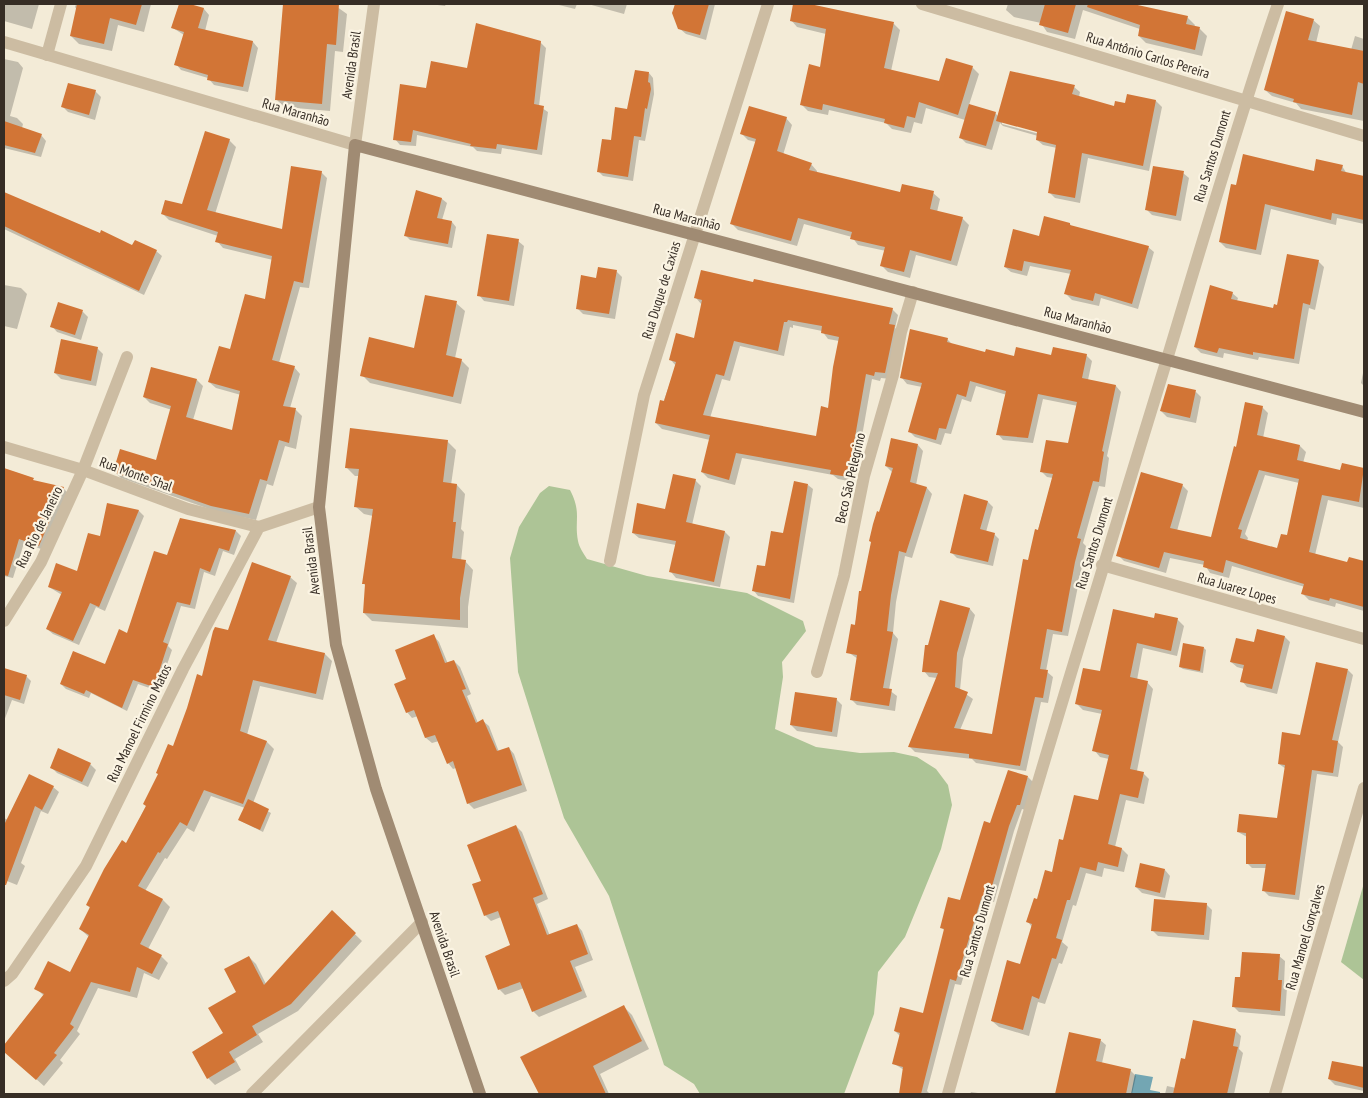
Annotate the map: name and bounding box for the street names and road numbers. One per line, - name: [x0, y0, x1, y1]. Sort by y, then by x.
- street label: Rua Antônio Carlos Pereira: [1084, 28, 1212, 82]
- street label: Avenida Brasil: [337, 29, 365, 100]
- street label: Rua Maranhão: [260, 94, 332, 130]
- street label: Rua Santos Dumont: [1189, 108, 1235, 204]
- street label: Rua Maranhão: [651, 199, 723, 235]
- street label: Rua Duque de Caxias: [638, 239, 685, 341]
- street label: Rua Maranhão: [1042, 302, 1114, 338]
- street label: Beco São Pelegrino: [831, 431, 869, 525]
- street label: Rua Monte Shal: [97, 453, 175, 496]
- street label: Rua Rio de Janeiro: [11, 483, 67, 571]
- street label: Rua Santos Dumont: [1071, 495, 1117, 591]
- street label: Avenida Brasil: [298, 525, 324, 596]
- street label: Rua Juarez Lopes: [1195, 568, 1279, 608]
- street label: Rua Manoel Firmino Matos: [103, 661, 176, 785]
- street label: Rua Manoel Gonçalves: [1281, 882, 1329, 992]
- street label: Rua Santos Dumont: [955, 883, 999, 979]
- street label: Avenida Brasil: [425, 909, 465, 980]

